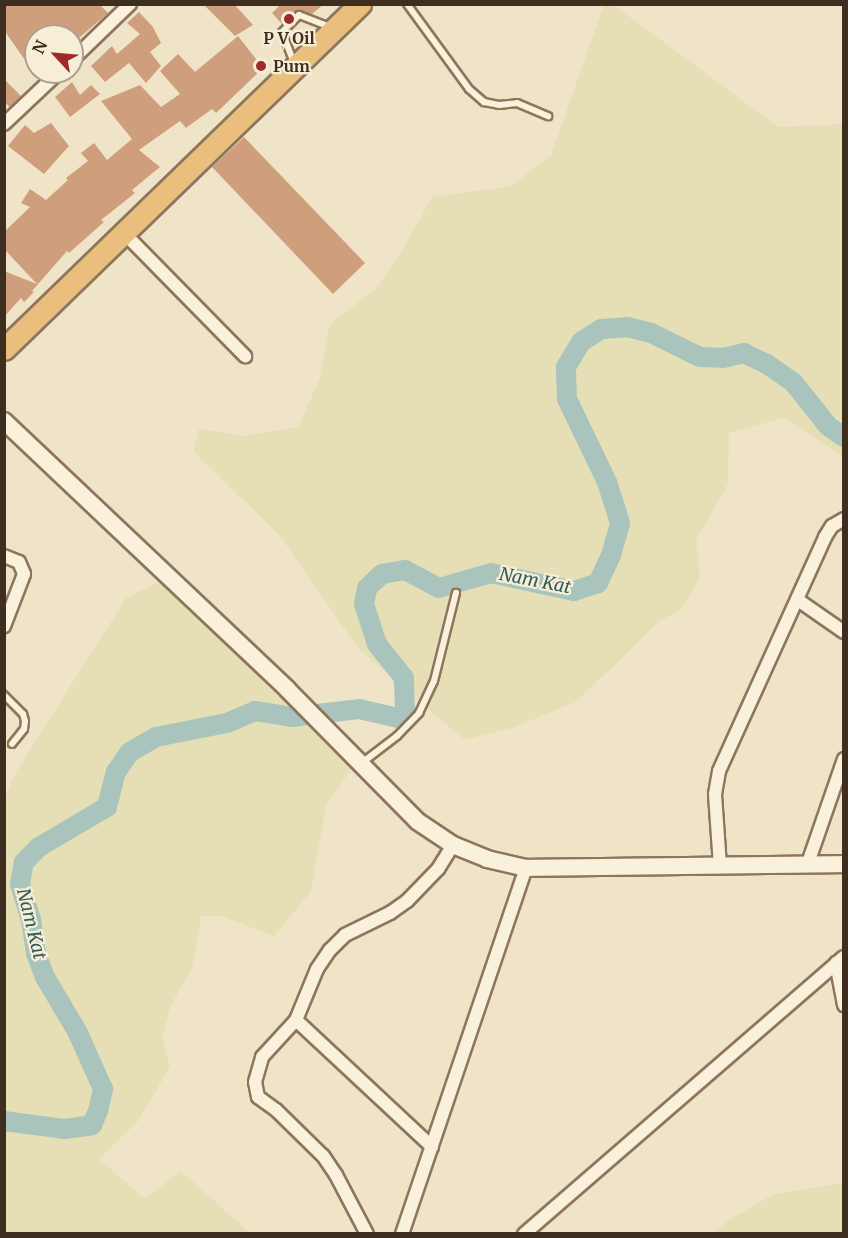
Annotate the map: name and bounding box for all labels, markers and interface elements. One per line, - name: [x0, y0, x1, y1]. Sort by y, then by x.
- marker: P V Oil: [282, 12, 296, 26]
- north arrow: [24, 24, 84, 84]
- place label: P V Oil: [263, 28, 315, 48]
- text: N: [28, 37, 51, 57]
- place label: Pum: [273, 56, 310, 76]
- marker: Pum: [254, 59, 268, 73]
- water label: Nam Kat: [497, 564, 573, 598]
- water label: Nam Kat: [12, 886, 50, 962]

